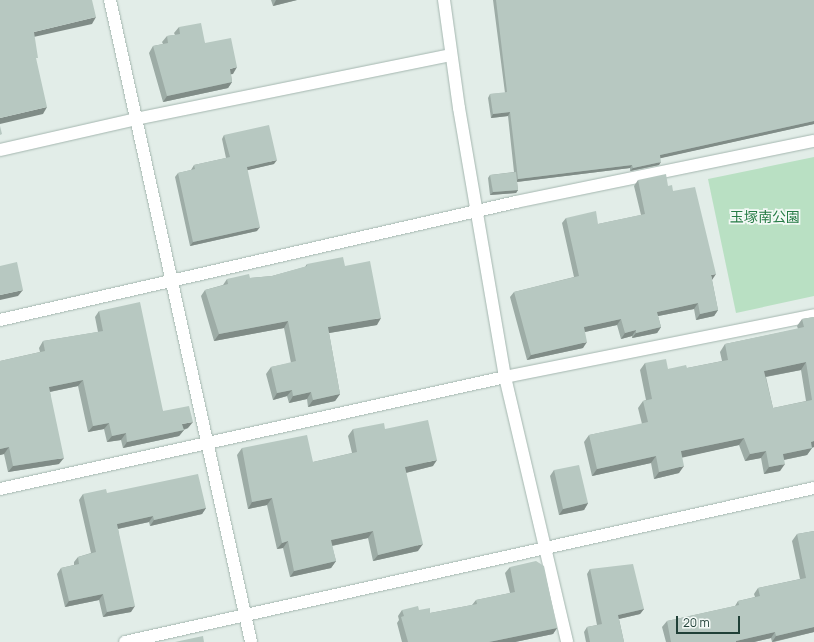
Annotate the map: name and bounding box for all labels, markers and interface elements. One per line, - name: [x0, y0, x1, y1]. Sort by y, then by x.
- park label: 玉塚南公園: [730, 209, 800, 225]
- scale bar: [678, 608, 742, 634]
- text: 20 m: [683, 614, 710, 631]

